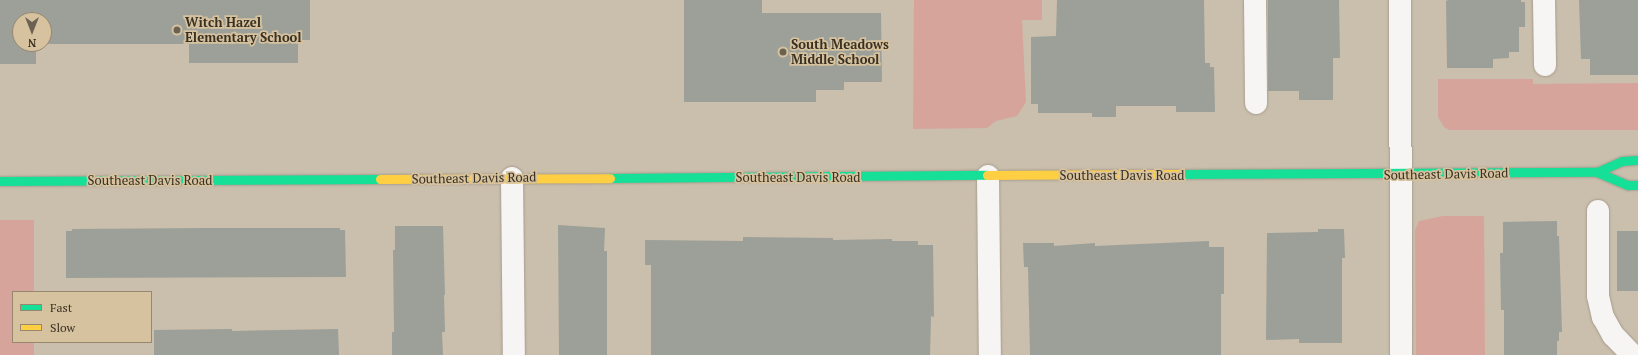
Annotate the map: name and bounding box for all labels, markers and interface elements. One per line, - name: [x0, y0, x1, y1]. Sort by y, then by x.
- north arrow: [12, 12, 52, 52]
- place label: Witch Hazel Elementary School: [185, 15, 302, 46]
- marker: Witch Hazel Elementary School: [172, 25, 182, 35]
- text: N: [28, 36, 36, 50]
- place label: South Meadows Middle School: [791, 37, 889, 68]
- marker: South Meadows Middle School: [778, 47, 788, 57]
- street label: Southeast Davis Road: [1383, 165, 1509, 183]
- street label: Southeast Davis Road: [1060, 167, 1184, 183]
- street label: Southeast Davis Road: [411, 169, 537, 187]
- street label: Southeast Davis Road: [736, 169, 860, 185]
- street label: Southeast Davis Road: [88, 172, 212, 188]
- legend: [12, 291, 152, 343]
- text: Fast: [50, 300, 72, 315]
- text: Slow: [50, 320, 75, 335]

